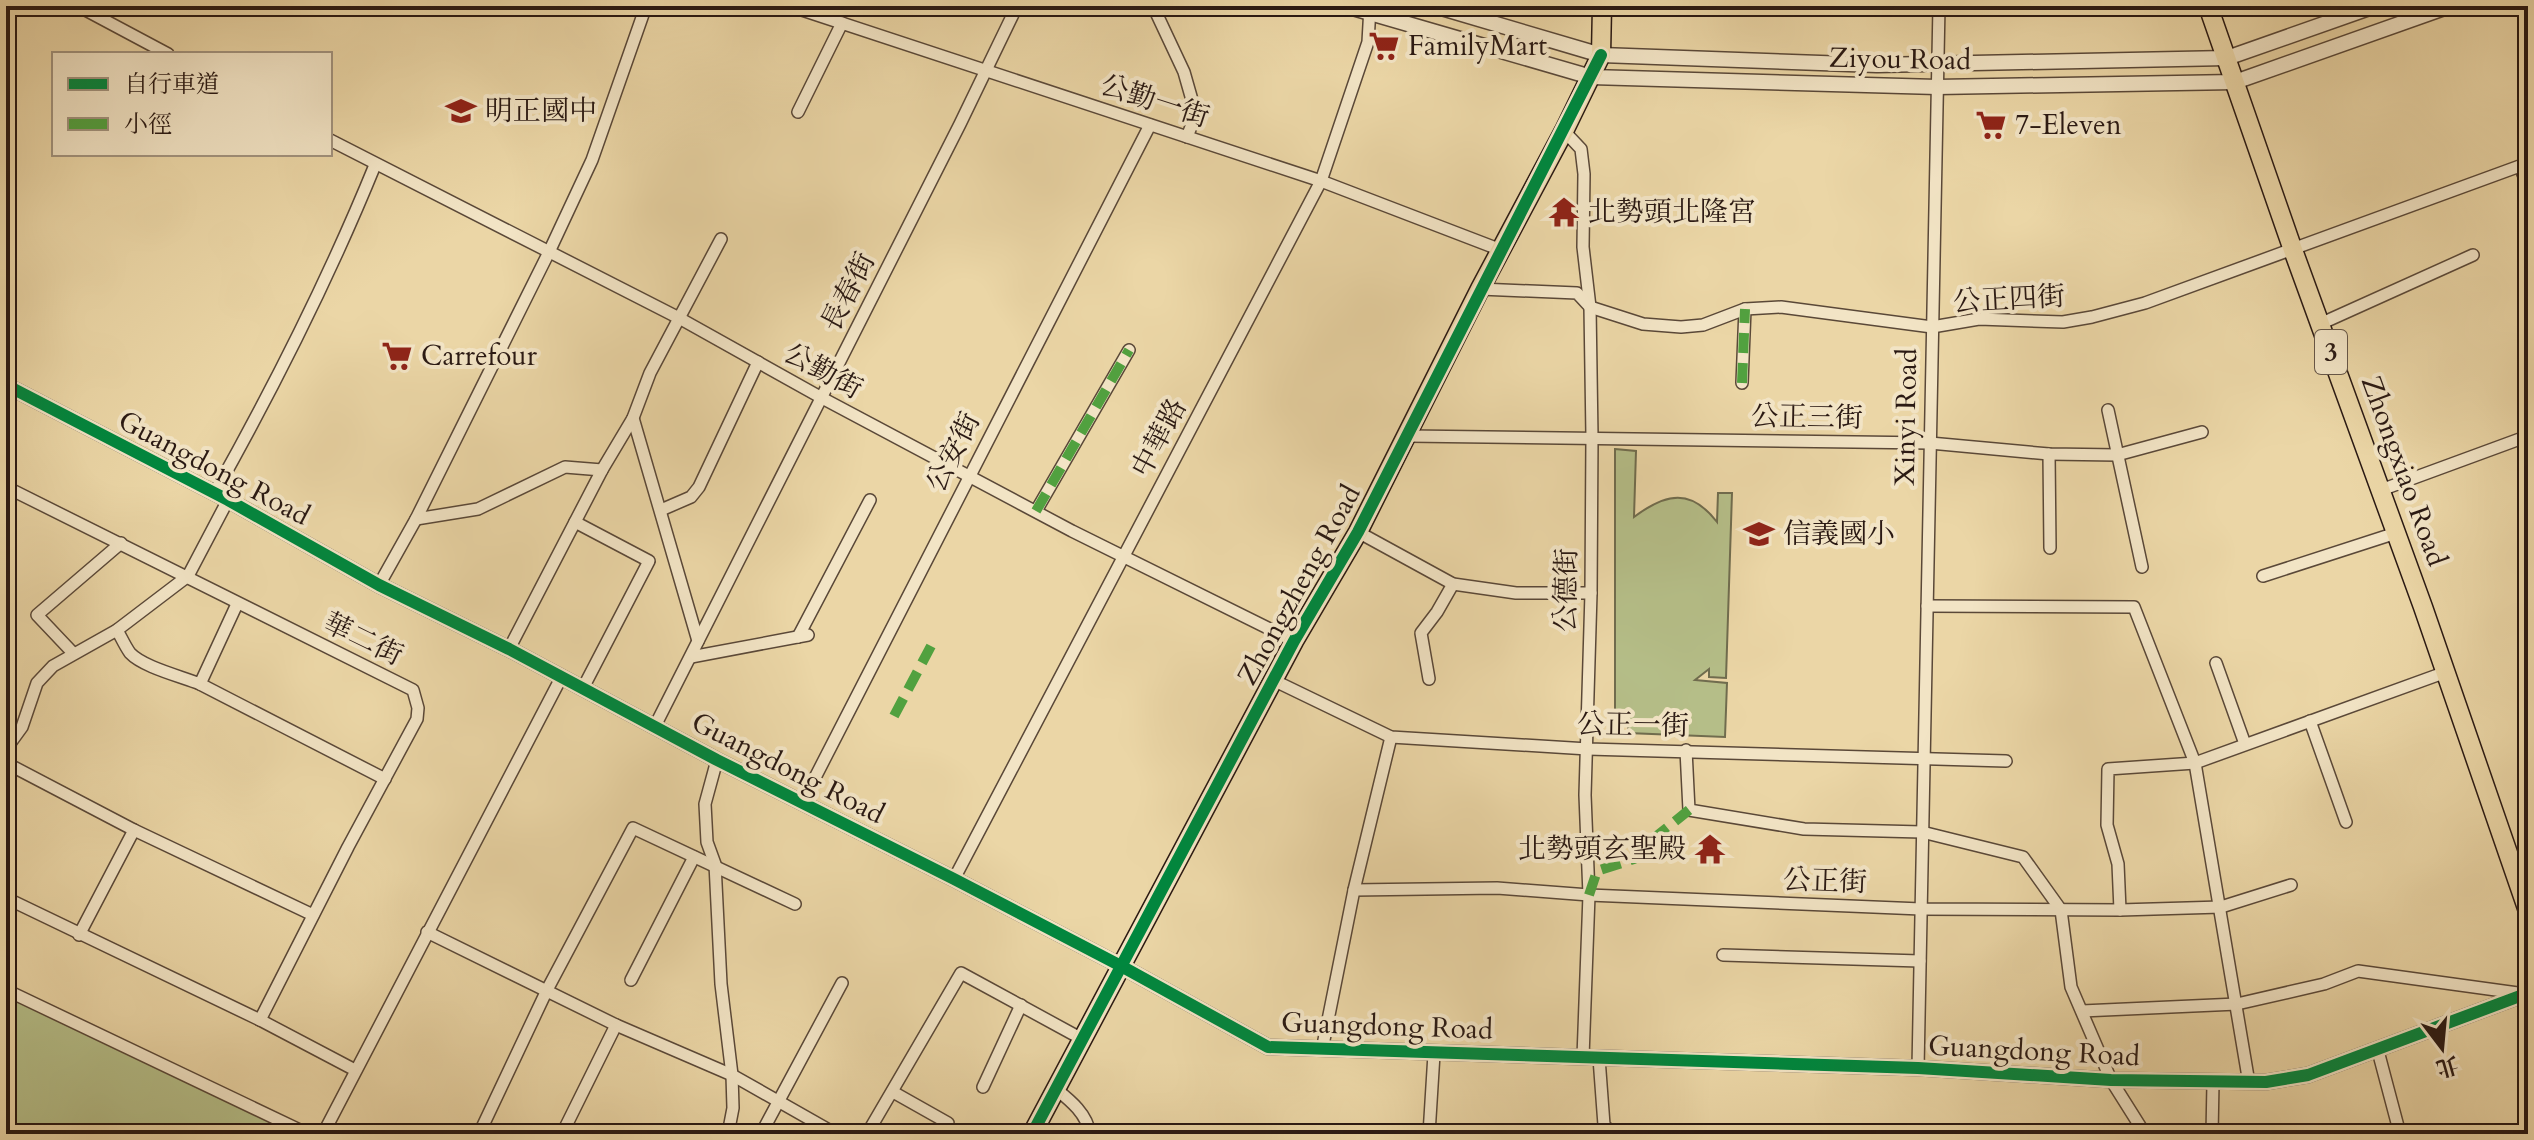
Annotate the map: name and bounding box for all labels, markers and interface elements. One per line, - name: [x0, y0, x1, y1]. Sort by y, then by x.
- place label: FamilyMart: [1408, 27, 1547, 65]
- supermarket icon: FamilyMart: [1367, 29, 1401, 63]
- street label: Ziyou Road: [1829, 39, 1972, 79]
- legend: [52, 52, 332, 156]
- street label: 公勤一街: [1096, 66, 1214, 136]
- text: 自行車道: [124, 68, 220, 101]
- place label: 明正國中: [485, 92, 597, 130]
- school or university icon: 明正國中: [444, 94, 478, 128]
- place label: 7-Eleven: [2015, 106, 2122, 144]
- text: 小徑: [124, 108, 172, 141]
- supermarket icon: 7-Eleven: [1974, 108, 2008, 142]
- place label: 北勢頭北隆宮: [1588, 193, 1756, 231]
- temple icon: 北勢頭北隆宮: [1547, 195, 1581, 229]
- street label: 長春街: [812, 246, 884, 338]
- street label: 公正四街: [1952, 277, 2066, 321]
- road number: 3: [2315, 330, 2347, 374]
- street label: 公勤街: [777, 334, 869, 408]
- place label: Carrefour: [421, 337, 538, 375]
- supermarket icon: Carrefour: [380, 339, 414, 373]
- street label: Xinyi Road: [1886, 348, 1926, 486]
- street label: Zhongxiao Road: [2352, 370, 2456, 572]
- street label: 中華路: [1123, 392, 1195, 484]
- street label: 公正三街: [1751, 397, 1863, 437]
- street label: Guangdong Road: [112, 401, 317, 535]
- street label: 公安街: [917, 406, 989, 498]
- street label: Zhongzheng Road: [1228, 478, 1370, 692]
- place label: 信義國小: [1783, 515, 1895, 553]
- school or university icon: 信義國小: [1742, 517, 1776, 551]
- street label: 公德街: [1546, 548, 1586, 632]
- street label: 華二街: [317, 604, 409, 674]
- street label: Guangdong Road: [685, 703, 891, 833]
- street label: 公正一街: [1577, 705, 1689, 745]
- place label: 北勢頭玄聖殿: [1518, 830, 1686, 868]
- temple icon: 北勢頭玄聖殿: [1693, 832, 1727, 866]
- street label: 公正街: [1782, 861, 1868, 901]
- street label: Guangdong Road: [1280, 1003, 1494, 1049]
- north arrow: [2402, 1008, 2482, 1088]
- street label: Guangdong Road: [1927, 1026, 2141, 1076]
- text: 北: [2433, 1049, 2462, 1084]

